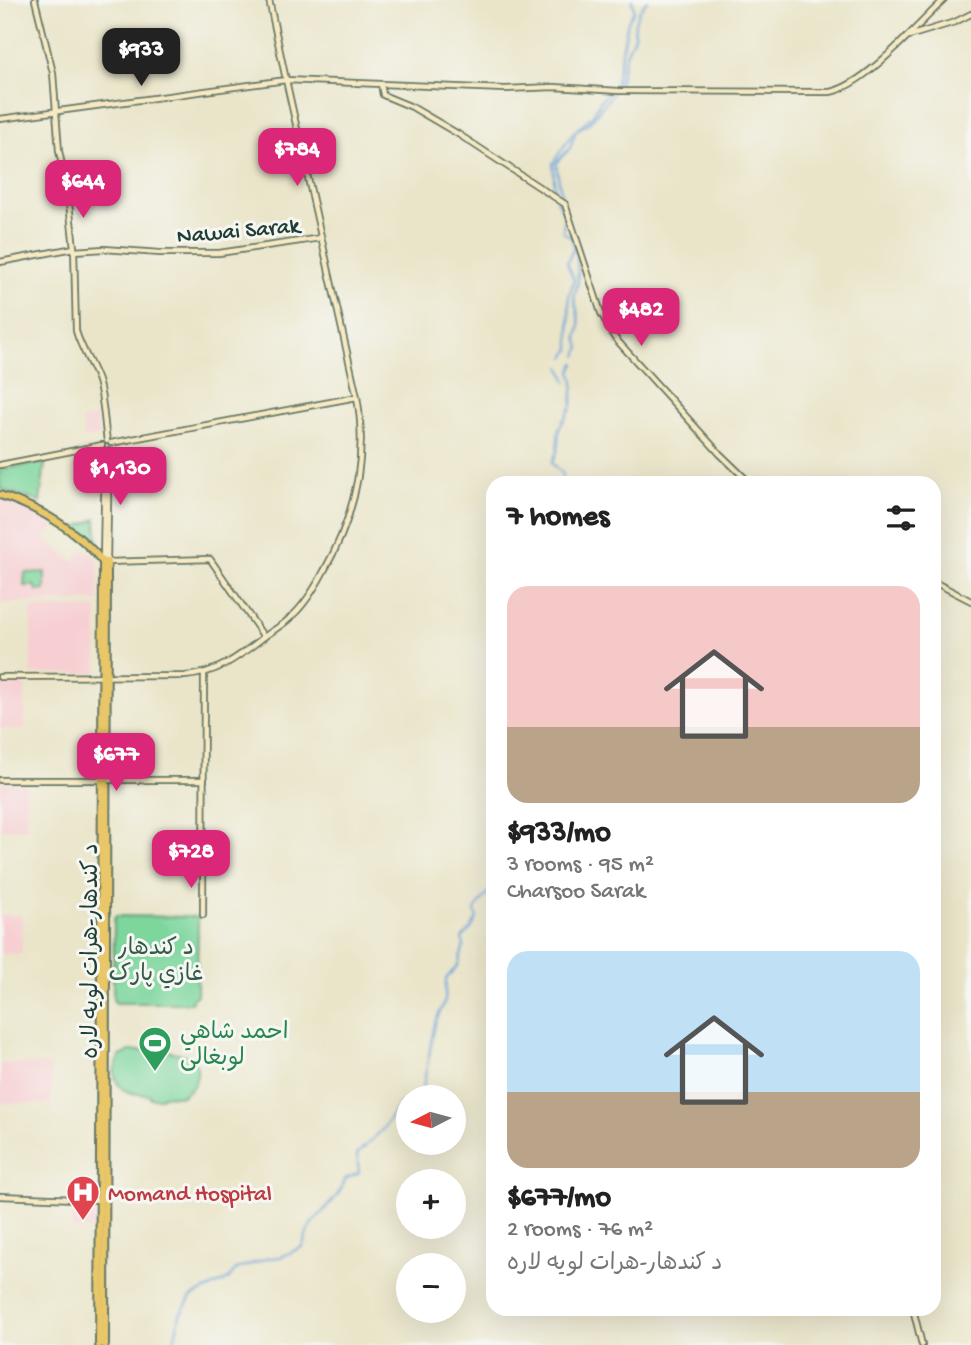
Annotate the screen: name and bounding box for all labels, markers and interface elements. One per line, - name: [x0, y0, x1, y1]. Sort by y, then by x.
- pin: $933: [100, 28, 182, 88]
- text: $933: [118, 37, 164, 64]
- pin: $784: [256, 128, 338, 188]
- text: $784: [274, 137, 320, 164]
- pin: $644: [42, 160, 124, 220]
- text: $644: [61, 169, 105, 196]
- street label: Nawai Sarak: [176, 213, 304, 251]
- pin: $482: [600, 288, 682, 348]
- text: $482: [618, 297, 664, 324]
- pin: $1,130: [63, 448, 177, 507]
- text: $1,130: [89, 456, 151, 483]
- icon: filters: [882, 499, 920, 537]
- text: 7 homes: [507, 501, 609, 536]
- icon: home: [651, 631, 777, 757]
- pin: $677: [75, 734, 157, 793]
- text: $677: [93, 742, 139, 769]
- text: $933/mo: [507, 817, 611, 852]
- pin: $728: [150, 830, 232, 890]
- text: $728: [168, 839, 214, 866]
- street label: د کندهار-هرات لويه لاره: [79, 843, 106, 1059]
- text: 3 rooms · 95 m²: [507, 852, 654, 879]
- text: Charsoo Sarak: [507, 879, 645, 906]
- park label: د کندهار غازي پارک: [109, 936, 203, 989]
- icon: home: [651, 997, 777, 1123]
- place label: احمد شاهي لوبغالی: [180, 1020, 288, 1073]
- sports icon: احمد شاهي لوبغالی: [136, 1024, 174, 1073]
- north arrow: [396, 1085, 466, 1155]
- map controls: [396, 1085, 466, 1323]
- button: +: [396, 1169, 466, 1239]
- hospital icon: Momand Hospital: [64, 1173, 102, 1222]
- place label: Momand Hospital: [108, 1182, 272, 1209]
- text: $677/mo: [507, 1182, 611, 1217]
- text: 2 rooms · 76 m²: [507, 1217, 653, 1244]
- text: د کندهار-هرات لويه لاره: [507, 1251, 722, 1278]
- button: −: [396, 1253, 466, 1323]

